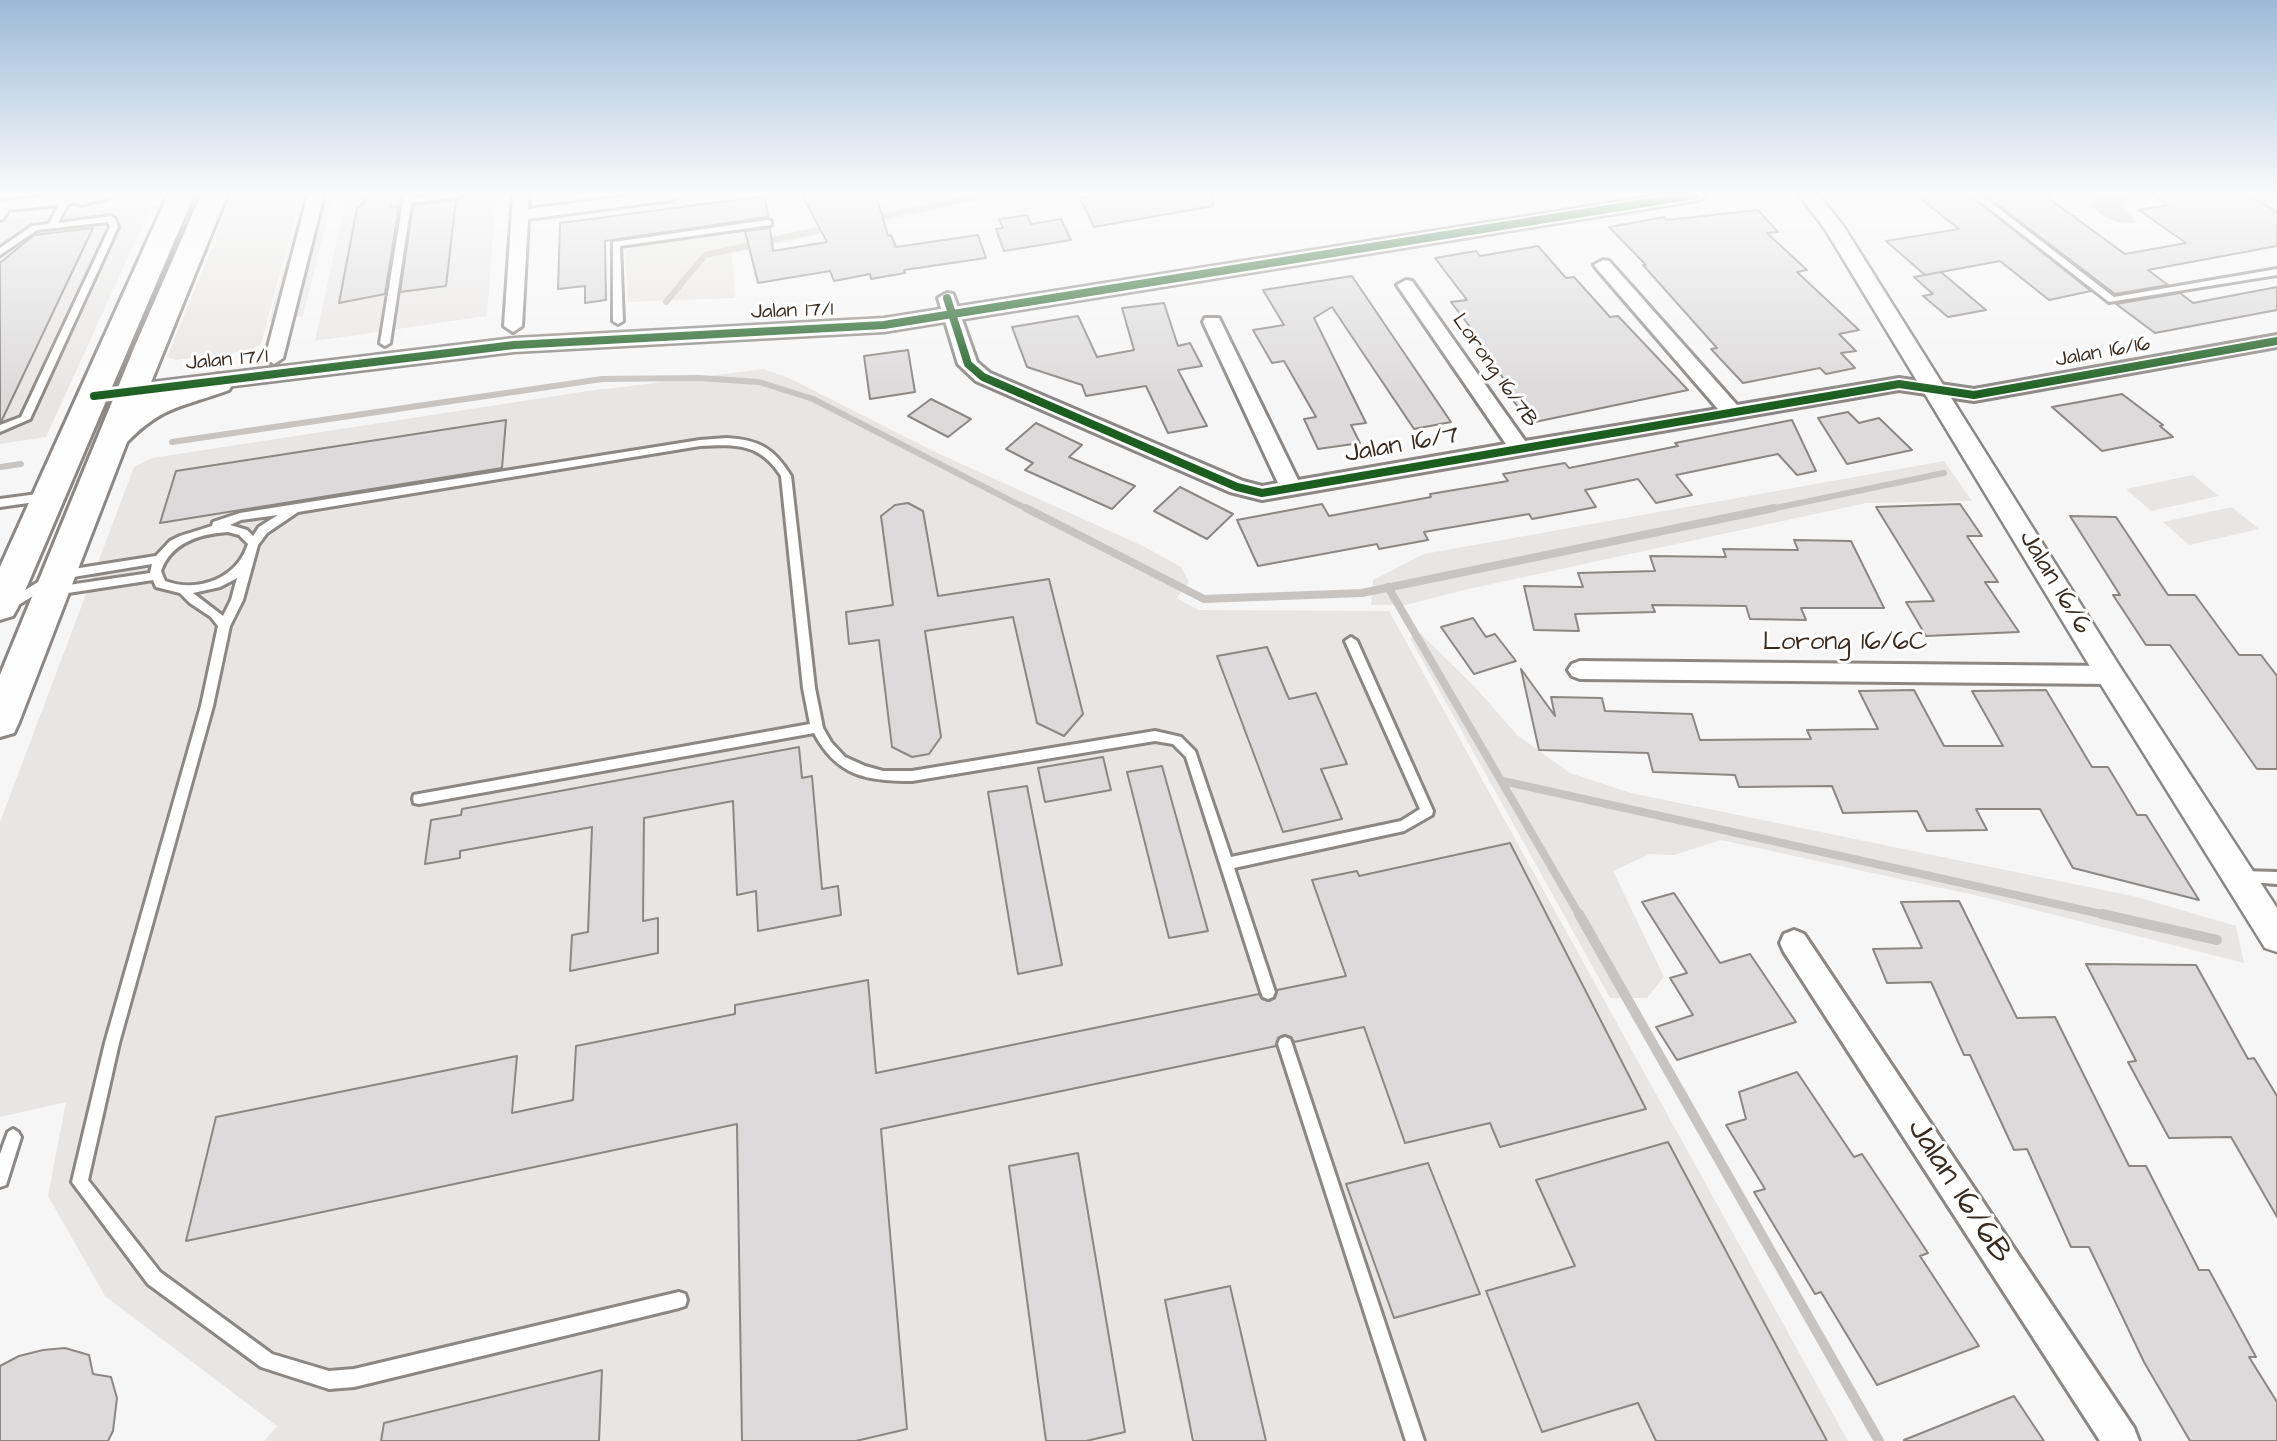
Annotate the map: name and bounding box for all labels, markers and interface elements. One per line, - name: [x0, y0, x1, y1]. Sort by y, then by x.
- street label: Jalan 17/1: [750, 298, 834, 326]
- street label: Lorong 16/7B: [1446, 309, 1542, 433]
- street label: Jalan 16/16: [2054, 332, 2152, 374]
- street label: Jalan 17/1: [185, 345, 269, 377]
- street label: Jalan 16/7: [1343, 421, 1461, 471]
- street label: Jalan 16/6: [2011, 525, 2097, 641]
- street label: Lorong 16/6C: [1763, 628, 1927, 660]
- street label: Jalan 16/6B: [1897, 1112, 2019, 1272]

